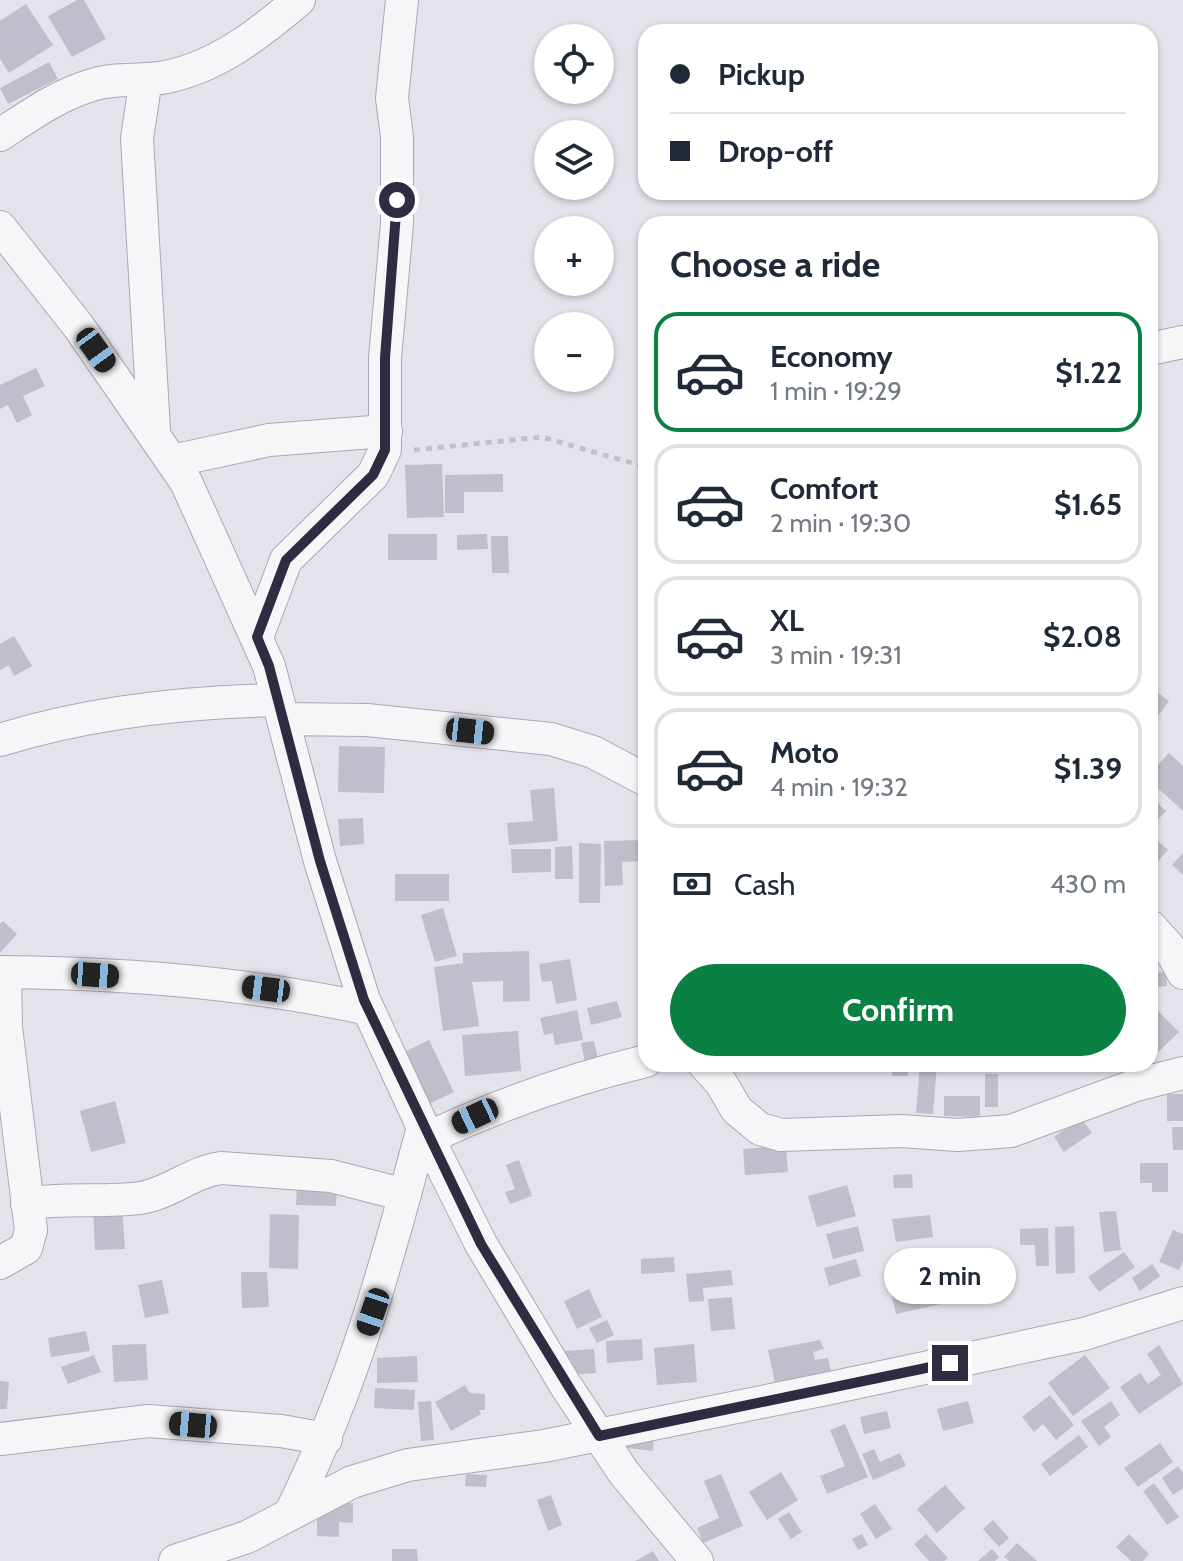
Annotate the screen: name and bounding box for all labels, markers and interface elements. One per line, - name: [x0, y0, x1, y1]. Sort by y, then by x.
- map controls: [534, 24, 614, 392]
- button: locate: [534, 24, 614, 104]
- text: Pickup: [718, 56, 805, 93]
- button: layers: [534, 120, 614, 200]
- text: Drop-off: [718, 133, 833, 170]
- route start: [379, 182, 415, 218]
- button: +: [534, 216, 614, 296]
- text: Choose a ride: [670, 242, 880, 286]
- button: −: [534, 312, 614, 392]
- car: [72, 324, 120, 376]
- icon: car: [674, 336, 746, 408]
- text: Economy: [770, 338, 893, 375]
- text: $1.22: [1055, 354, 1122, 391]
- text: 1 min · 19:29: [770, 375, 902, 407]
- icon: car: [674, 468, 746, 540]
- text: Comfort: [770, 470, 878, 507]
- text: $1.65: [1054, 486, 1122, 523]
- text: 2 min · 19:30: [770, 507, 911, 539]
- icon: car: [674, 600, 746, 672]
- text: XL: [770, 602, 804, 639]
- text: $2.08: [1043, 618, 1122, 655]
- text: 3 min · 19:31: [770, 639, 902, 671]
- car: [445, 717, 495, 745]
- icon: car: [674, 732, 746, 804]
- text: Moto: [770, 734, 839, 771]
- text: $1.39: [1054, 750, 1122, 787]
- text: 4 min · 19:32: [770, 771, 908, 803]
- icon: cash: [670, 862, 714, 906]
- text: Cash: [734, 866, 796, 903]
- text: 430 m: [1050, 868, 1126, 900]
- car: [70, 961, 120, 989]
- button: Confirm: [670, 964, 1126, 1056]
- car: [241, 974, 291, 1004]
- car: [448, 1095, 502, 1137]
- callout: 2 min: [884, 1247, 1016, 1303]
- text: 2 min: [919, 1260, 981, 1292]
- car: [354, 1285, 392, 1339]
- route end: [932, 1345, 968, 1381]
- car: [168, 1411, 218, 1439]

